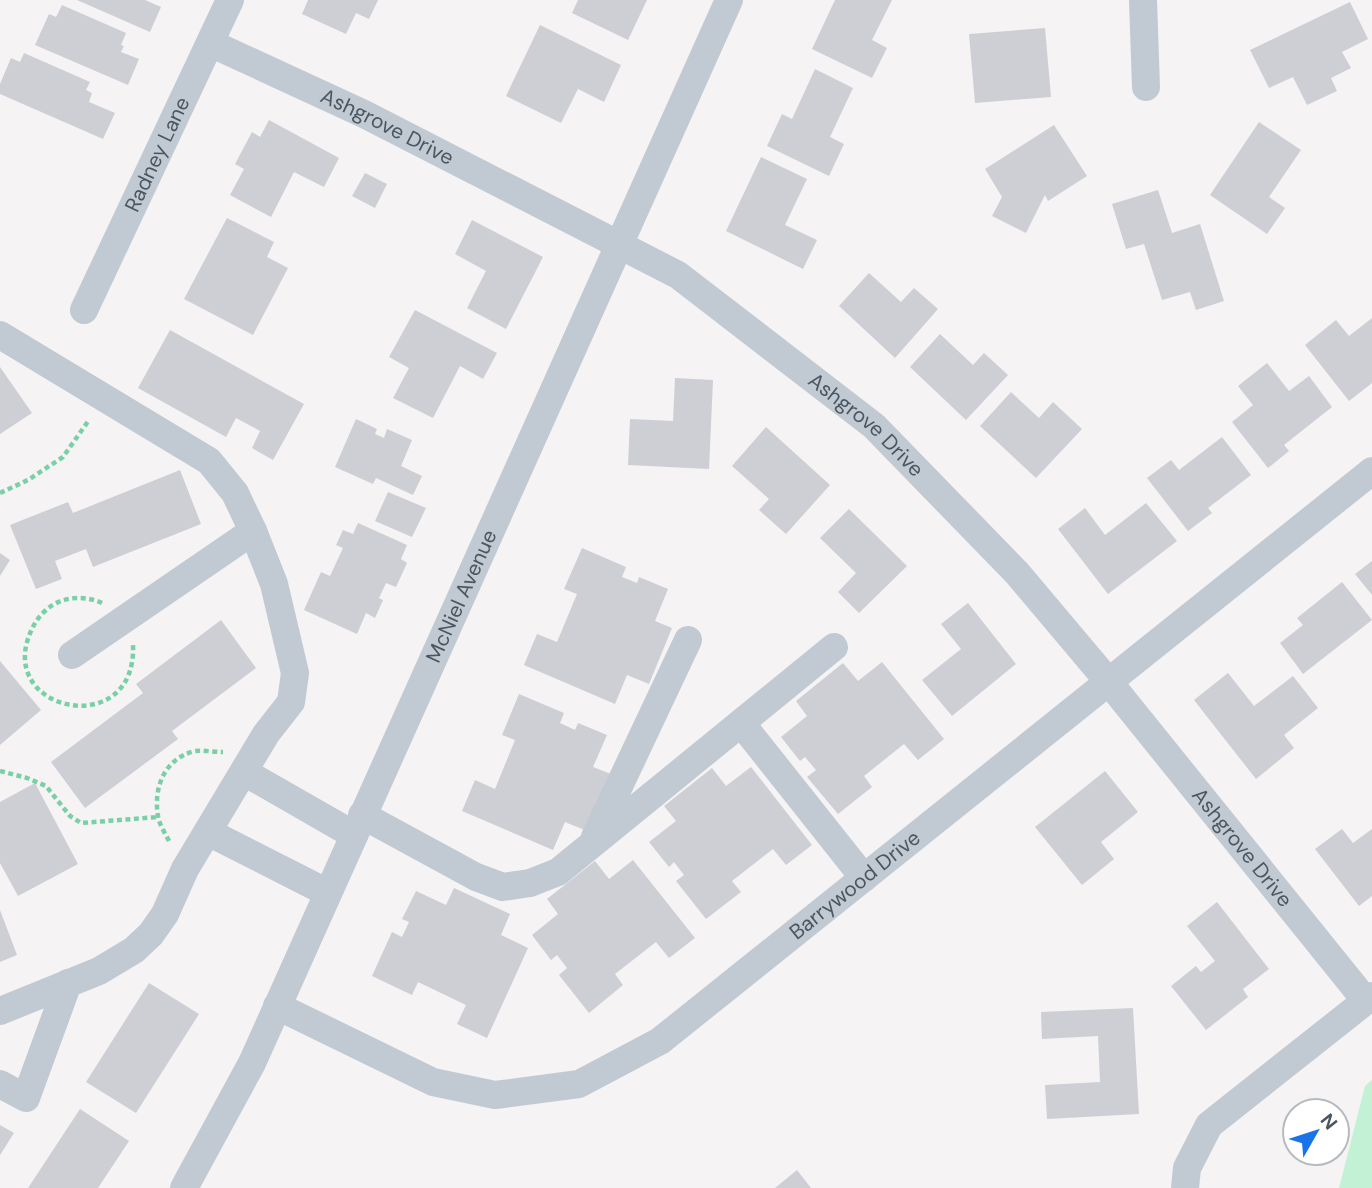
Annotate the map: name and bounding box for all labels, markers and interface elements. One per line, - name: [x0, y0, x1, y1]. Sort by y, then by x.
- street label: Ashgrove Drive: [316, 82, 459, 172]
- street label: Radney Lane: [118, 92, 196, 217]
- street label: Ashgrove Drive: [802, 366, 930, 483]
- street label: McNiel Avenue: [419, 525, 504, 667]
- street label: Ashgrove Drive: [1186, 782, 1299, 913]
- street label: Barrywood Drive: [784, 824, 926, 946]
- north arrow: [1281, 1097, 1351, 1167]
- text: N: [1315, 1108, 1343, 1135]

